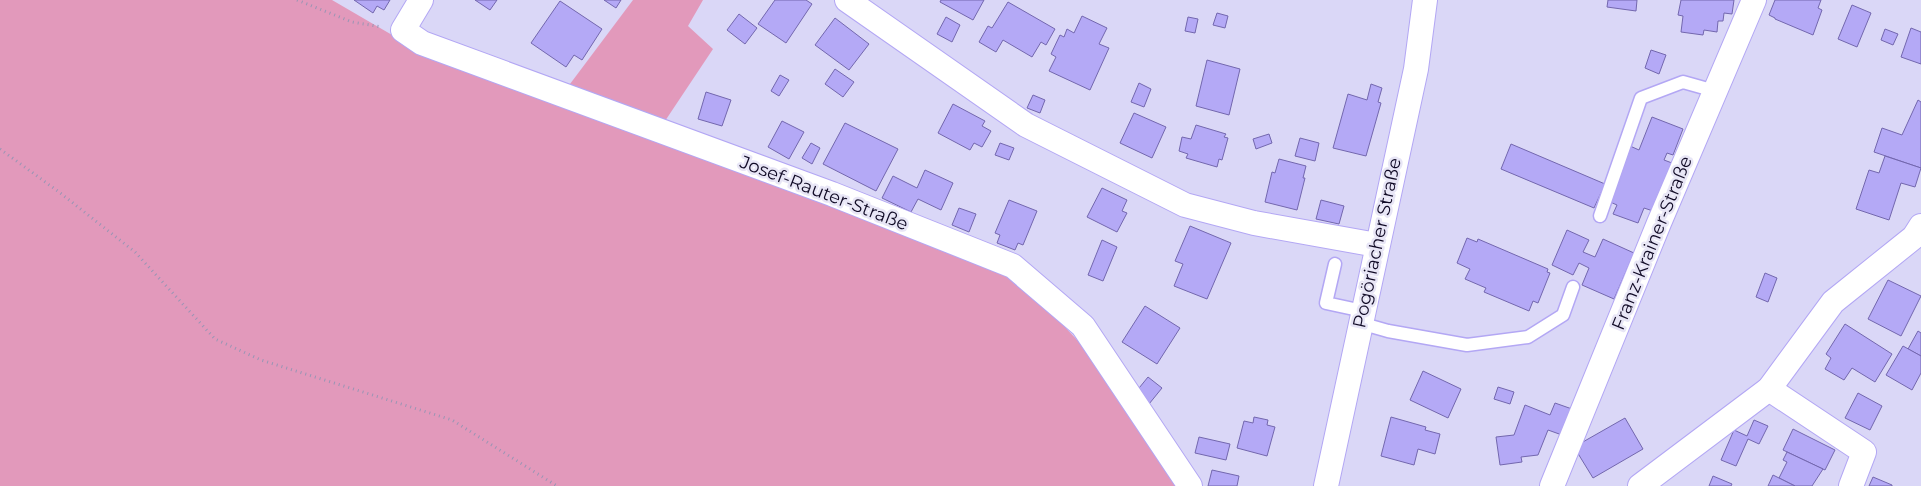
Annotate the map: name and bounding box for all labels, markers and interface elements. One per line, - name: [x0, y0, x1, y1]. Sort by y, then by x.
- street label: Josef-Rauter-Straße: [736, 150, 911, 235]
- street label: Franz-Krainer-Straße: [1607, 153, 1697, 333]
- street label: Pogöriacher Straße: [1348, 156, 1406, 330]

